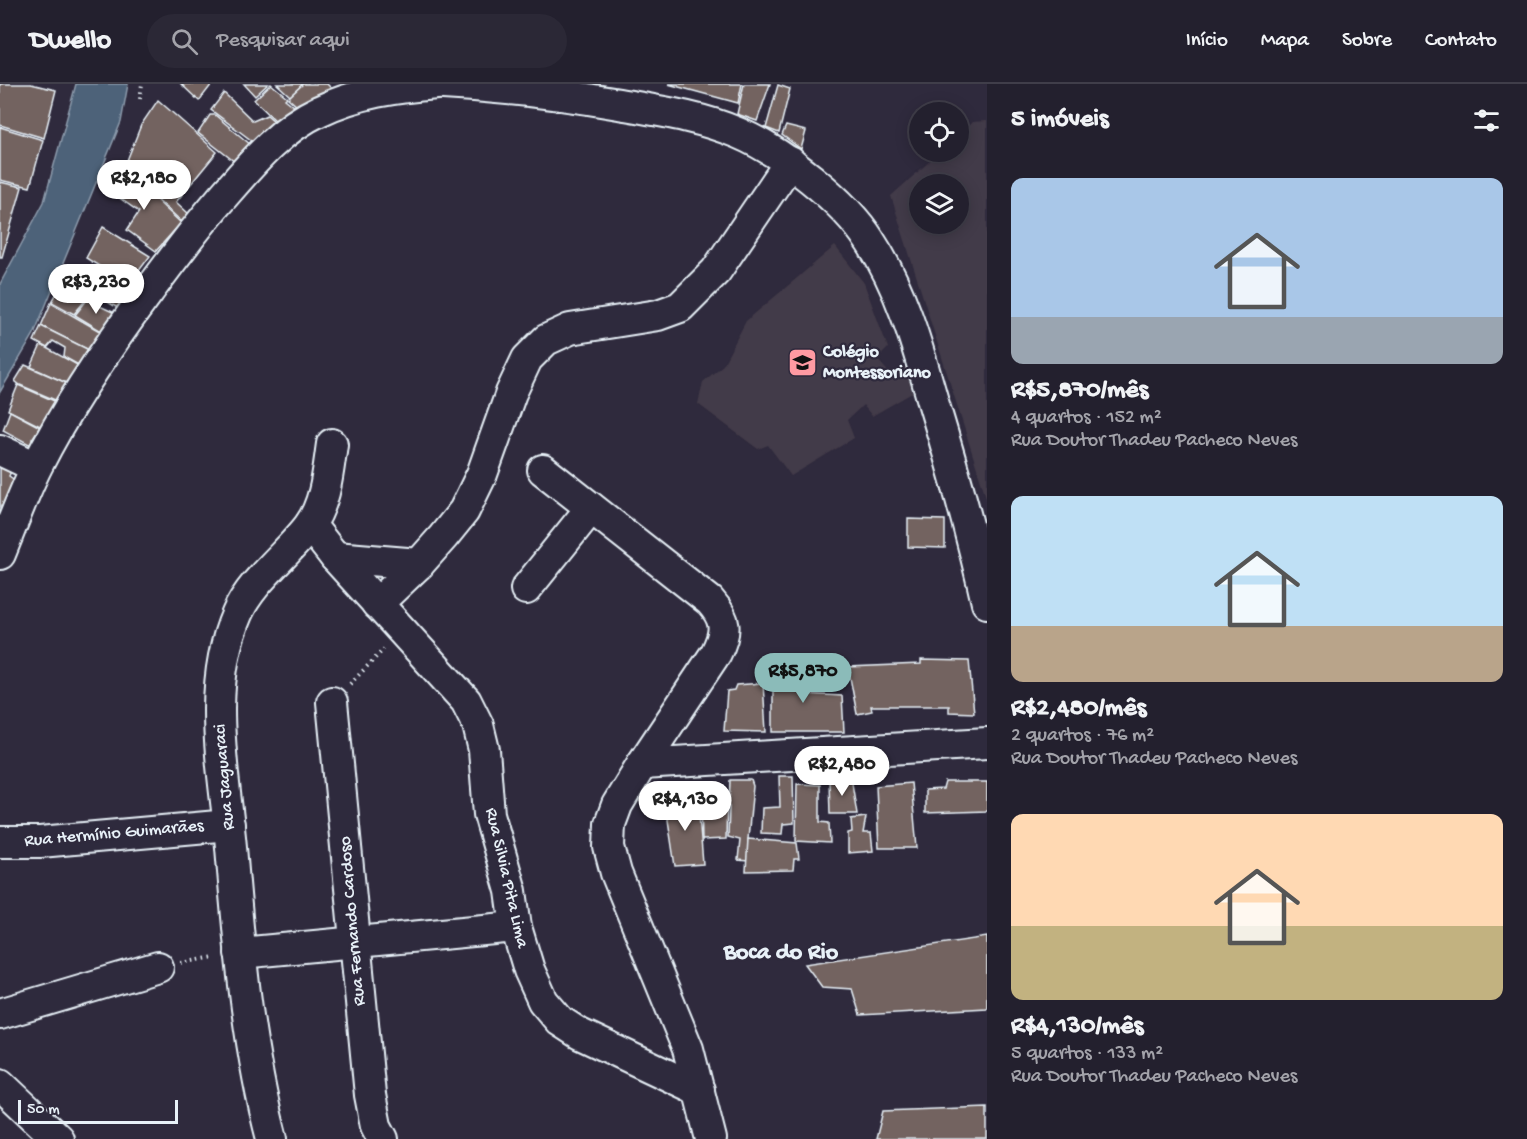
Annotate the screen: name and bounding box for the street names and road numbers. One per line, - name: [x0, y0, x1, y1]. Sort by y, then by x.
- street label: Rua Jaguaraci: [210, 723, 240, 831]
- street label: Rua Silvia Pita Lima: [480, 806, 533, 951]
- street label: Rua Hermínio Guimarães: [24, 816, 206, 852]
- street label: Rua Fernando Cardoso: [335, 835, 371, 1007]

